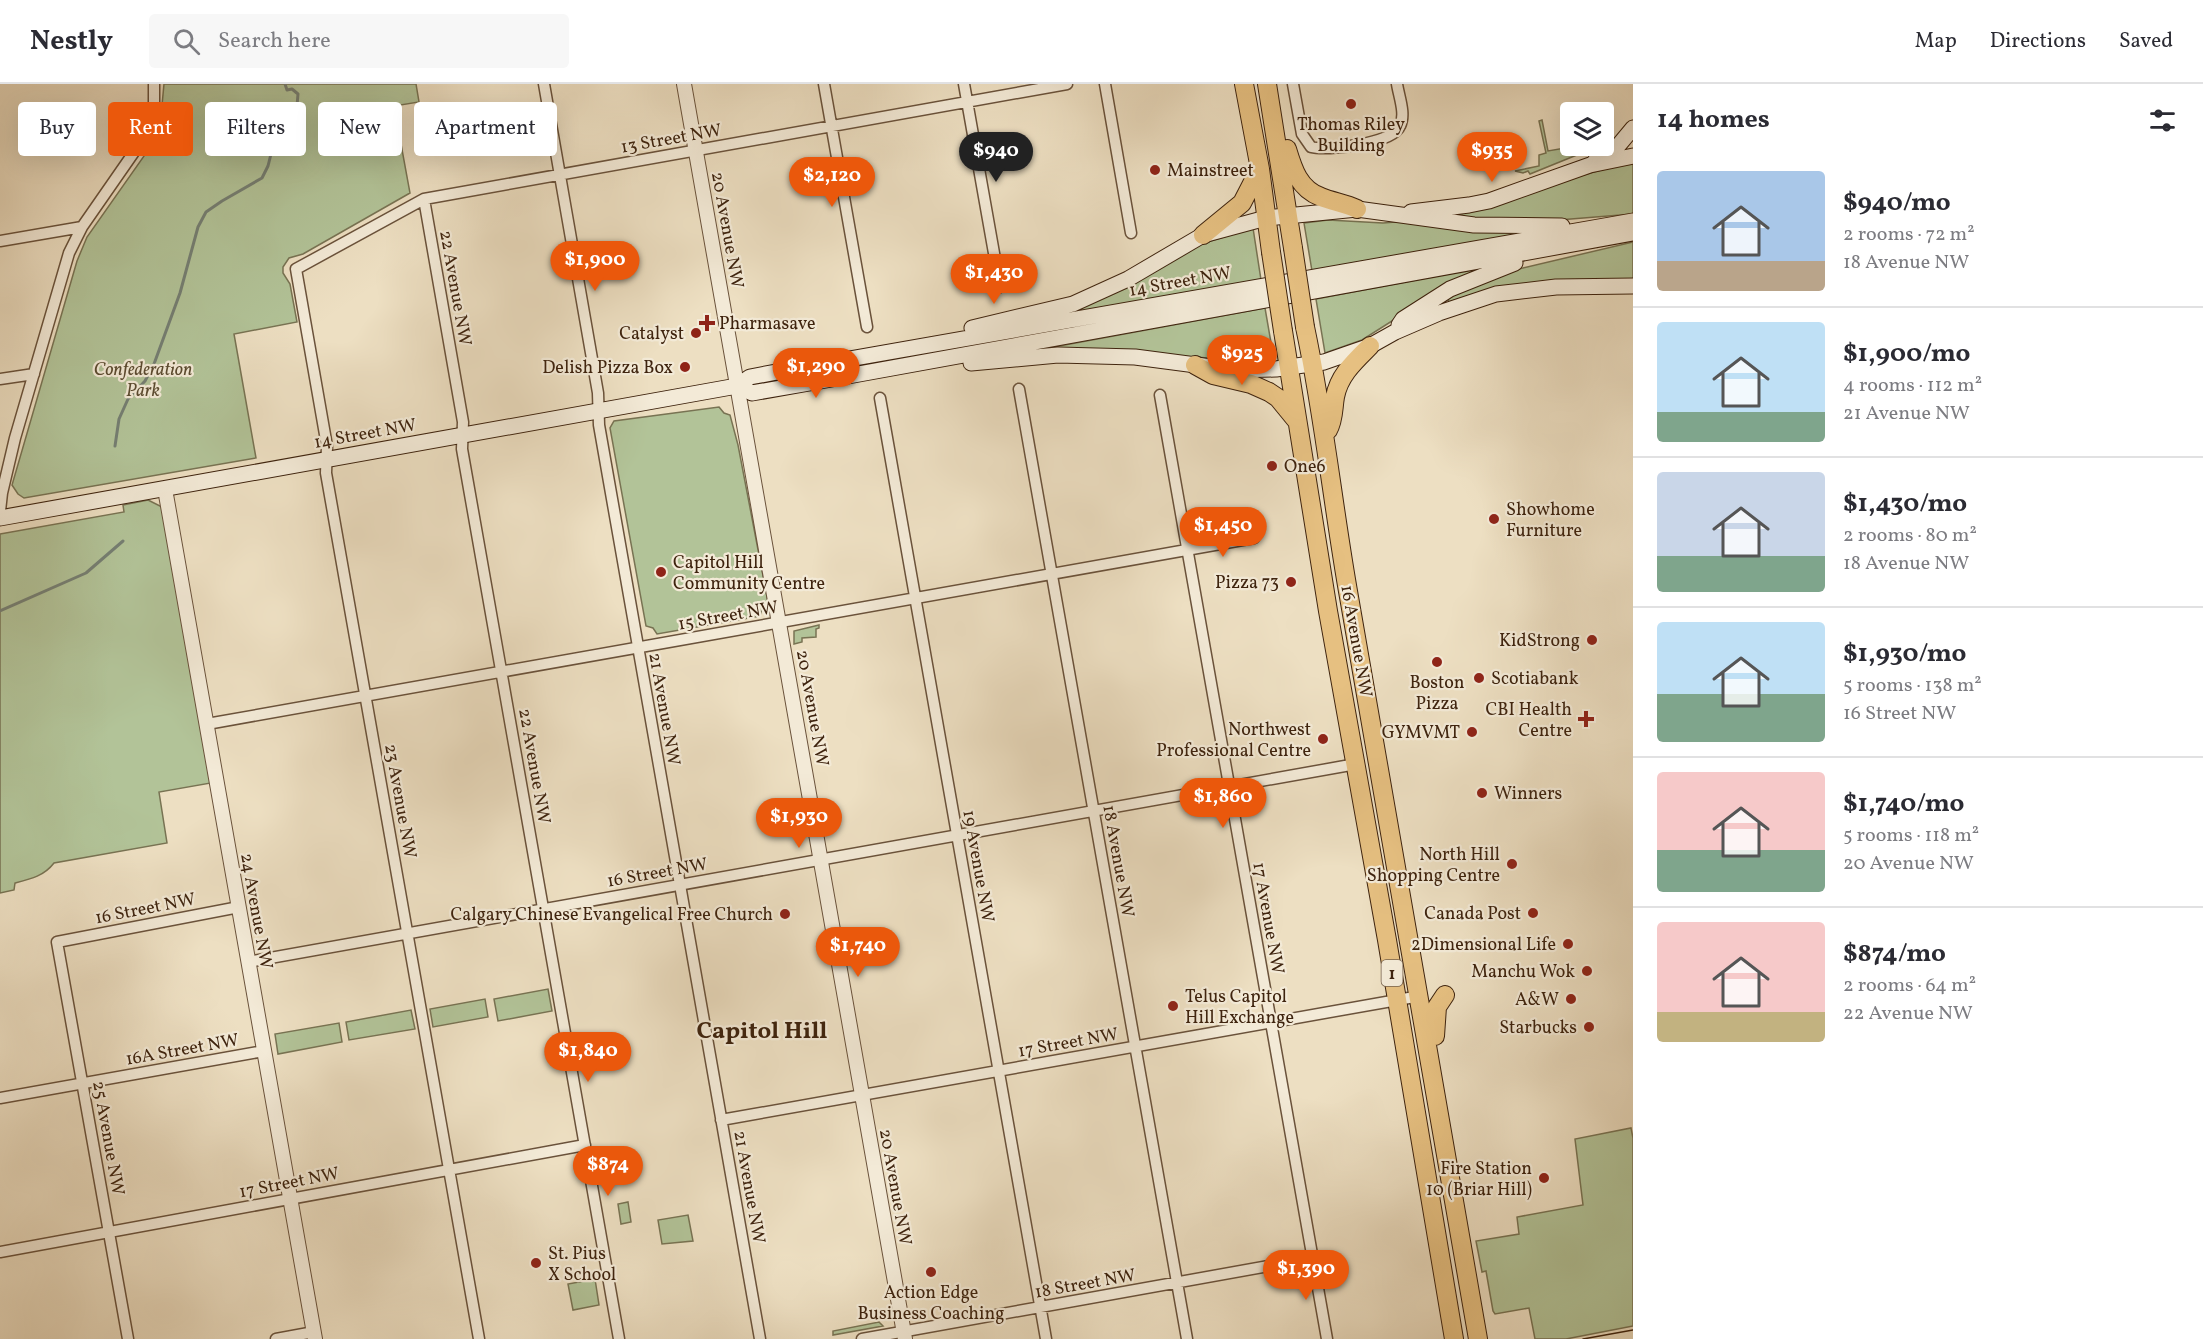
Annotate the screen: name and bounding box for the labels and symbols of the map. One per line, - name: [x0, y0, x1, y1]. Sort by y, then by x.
- marker: Thomas Riley Building: [1344, 97, 1358, 111]
- place label: Thomas Riley Building: [1297, 113, 1405, 159]
- street label: 13 Street NW: [619, 118, 724, 161]
- pin: $940: [960, 132, 1032, 183]
- pin: $935: [1456, 132, 1528, 183]
- pin: $2,120: [783, 157, 881, 208]
- place label: Mainstreet: [1167, 159, 1254, 184]
- marker: Mainstreet: [1148, 163, 1162, 177]
- street label: 20 Avenue NW: [704, 170, 749, 290]
- street label: 22 Avenue NW: [432, 229, 477, 348]
- pin: $1,900: [546, 241, 644, 292]
- pin: $1,430: [945, 254, 1043, 305]
- street label: 14 Street NW: [1127, 261, 1233, 304]
- place label: Pharmasave: [719, 312, 816, 337]
- marker: Pharmasave: [700, 316, 714, 330]
- place label: Catalyst: [619, 322, 684, 347]
- marker: Catalyst: [689, 326, 703, 340]
- pin: $925: [1206, 335, 1278, 386]
- pin: $1,290: [767, 348, 865, 399]
- place label: Delish Pizza Box: [542, 356, 673, 381]
- park label: Confederation Park: [94, 358, 192, 404]
- marker: Delish Pizza Box: [678, 360, 692, 374]
- street label: 14 Street NW: [312, 413, 418, 456]
- place label: One6: [1284, 455, 1326, 480]
- marker: One6: [1265, 459, 1279, 473]
- place label: Showhome Furniture: [1506, 498, 1595, 544]
- pin: $1,450: [1174, 507, 1272, 558]
- marker: Showhome Furniture: [1487, 512, 1501, 526]
- place label: Capitol Hill Community Centre: [673, 551, 825, 597]
- marker: Capitol Hill Community Centre: [654, 565, 668, 579]
- place label: Pizza 73: [1215, 571, 1279, 596]
- marker: Pizza 73: [1284, 575, 1298, 589]
- street label: 16 Avenue NW: [1333, 583, 1378, 699]
- street label: 15 Street NW: [676, 595, 780, 638]
- place label: KidStrong: [1499, 629, 1580, 654]
- marker: KidStrong: [1585, 633, 1599, 647]
- street label: 20 Avenue NW: [789, 648, 834, 768]
- street label: 21 Avenue NW: [641, 651, 686, 768]
- marker: Boston Pizza: [1430, 655, 1444, 669]
- place label: Scotiabank: [1491, 667, 1579, 692]
- place label: Boston Pizza: [1410, 671, 1465, 717]
- marker: Scotiabank: [1472, 671, 1486, 685]
- place label: CBI Health Centre: [1486, 698, 1572, 744]
- street label: 22 Avenue NW: [511, 707, 556, 826]
- marker: CBI Health Centre: [1577, 710, 1595, 728]
- place label: Northwest Professional Centre: [1156, 718, 1311, 764]
- place label: GYMVMT: [1382, 721, 1460, 746]
- marker: GYMVMT: [1465, 725, 1479, 739]
- marker: Northwest Professional Centre: [1316, 732, 1330, 746]
- street label: 23 Avenue NW: [377, 742, 422, 860]
- pin: $1,860: [1174, 778, 1272, 829]
- place label: Winners: [1494, 782, 1562, 807]
- marker: Winners: [1475, 786, 1489, 800]
- pin: $1,930: [750, 798, 848, 849]
- street label: 18 Avenue NW: [1095, 803, 1140, 919]
- street label: 19 Avenue NW: [955, 808, 1000, 924]
- place label: North Hill Shopping Centre: [1367, 843, 1500, 889]
- street label: 24 Avenue NW: [233, 851, 278, 971]
- street label: 16 Street NW: [605, 852, 710, 895]
- marker: North Hill Shopping Centre: [1505, 857, 1519, 871]
- street label: 17 Avenue NW: [1245, 860, 1290, 976]
- street label: 16 Street NW: [93, 887, 198, 931]
- place label: Canada Post: [1424, 902, 1521, 927]
- place label: Calgary Chinese Evangelical Free Church: [451, 903, 773, 928]
- marker: Canada Post: [1526, 906, 1540, 920]
- marker: Calgary Chinese Evangelical Free Church: [778, 907, 792, 921]
- pin: $1,740: [809, 927, 907, 978]
- place label: 2Dimensional Life: [1411, 933, 1556, 958]
- marker: 2Dimensional Life: [1561, 937, 1575, 951]
- road number: 1: [1382, 960, 1402, 986]
- place label: Manchu Wok: [1471, 960, 1575, 985]
- marker: Manchu Wok: [1580, 964, 1594, 978]
- place label: Telus Capitol Hill Exchange: [1185, 985, 1294, 1031]
- place label: A&W: [1515, 988, 1559, 1013]
- marker: A&W: [1564, 992, 1578, 1006]
- marker: Telus Capitol Hill Exchange: [1166, 999, 1180, 1013]
- district label: Capitol Hill: [697, 1015, 828, 1049]
- place label: Starbucks: [1499, 1016, 1577, 1041]
- marker: Starbucks: [1582, 1020, 1596, 1034]
- street label: 17 Street NW: [1016, 1022, 1120, 1065]
- street label: 16A Street NW: [124, 1028, 241, 1073]
- pin: $1,840: [539, 1032, 637, 1083]
- street label: 25 Avenue NW: [85, 1079, 130, 1197]
- street label: 20 Avenue NW: [872, 1127, 917, 1247]
- street label: 21 Avenue NW: [726, 1129, 771, 1246]
- pin: $874: [572, 1146, 644, 1197]
- place label: Fire Station 10 (Briar Hill): [1426, 1157, 1532, 1203]
- street label: 17 Street NW: [237, 1162, 341, 1205]
- marker: Fire Station 10 (Briar Hill): [1537, 1171, 1551, 1185]
- place label: St. Pius X School: [548, 1242, 616, 1288]
- pin: $1,390: [1257, 1250, 1355, 1301]
- marker: St. Pius X School: [529, 1256, 543, 1270]
- street label: 18 Street NW: [1033, 1263, 1138, 1306]
- marker: Action Edge Business Coaching: [924, 1265, 938, 1279]
- place label: Action Edge Business Coaching: [858, 1281, 1004, 1327]

